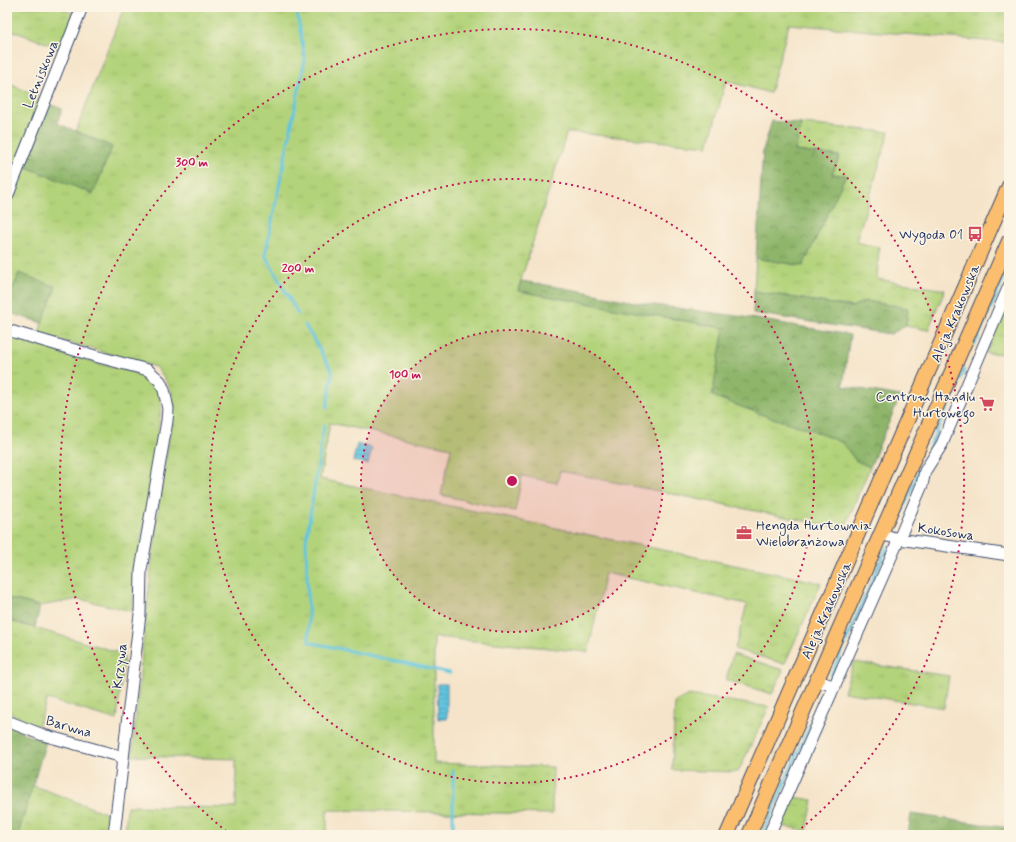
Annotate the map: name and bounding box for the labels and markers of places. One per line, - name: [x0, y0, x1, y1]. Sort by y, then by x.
- bus stop icon: Wygoda 01: [966, 225, 984, 243]
- place label: Wygoda 01: [899, 226, 963, 245]
- place label: Centrum Handlu Hurtowego: [876, 388, 975, 424]
- supermarket icon: Centrum Handlu Hurtowego: [978, 395, 996, 413]
- centre of rings: [505, 474, 519, 488]
- place label: Hengda Hurtownia Wielobranżowa: [756, 517, 872, 551]
- office icon: Hengda Hurtownia Wielobranżowa: [735, 524, 753, 542]

